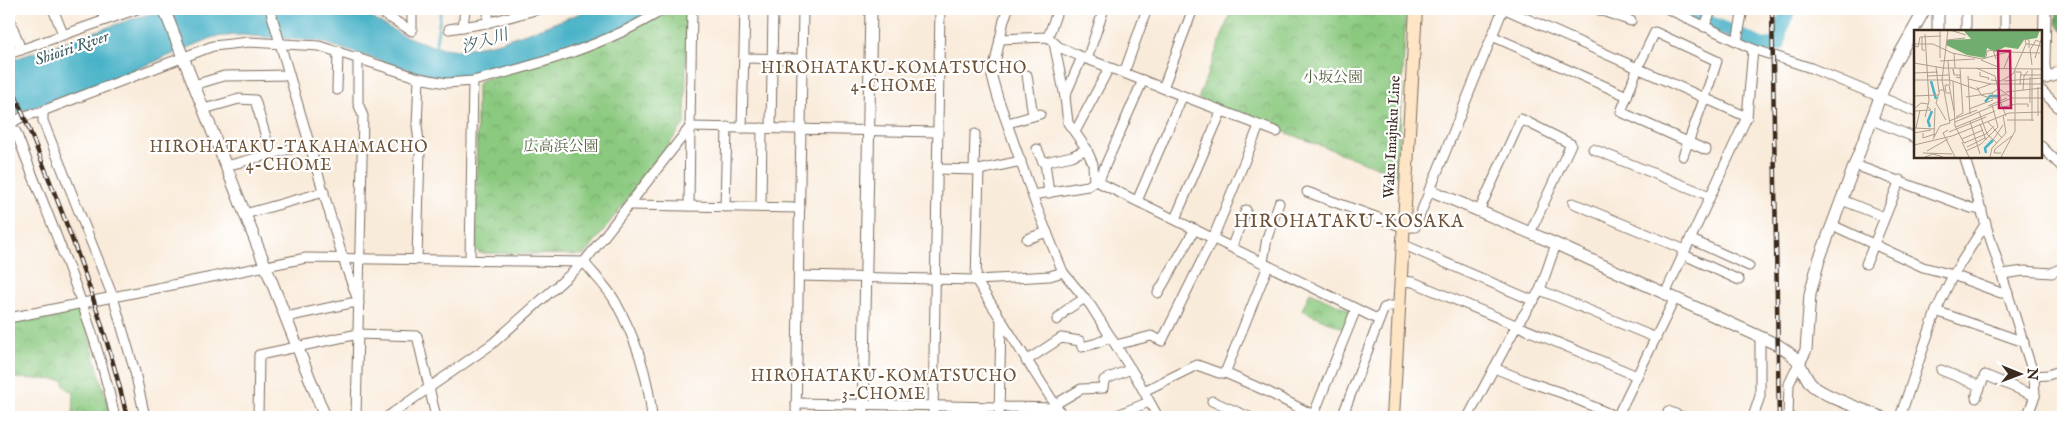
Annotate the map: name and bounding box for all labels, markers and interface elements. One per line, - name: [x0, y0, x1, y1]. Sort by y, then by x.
- water label: 汐入川: [459, 25, 513, 59]
- water label: Shioiri River: [32, 27, 113, 71]
- inset map: [1914, 30, 2042, 158]
- district label: HIROHATAKU-KOMATSUCHO 4-CHOME: [761, 59, 1027, 97]
- park label: 小坂公園: [1303, 68, 1363, 87]
- street label: Waku Imajuku Line: [1379, 75, 1405, 199]
- park label: 広高浜公園: [523, 137, 599, 156]
- district label: HIROHATAKU-TAKAHAMACHO 4-CHOME: [150, 138, 428, 176]
- district label: HIROHATAKU-KOSAKA: [1234, 211, 1464, 234]
- north arrow: [1994, 348, 2044, 398]
- district label: HIROHATAKU-KOMATSUCHO 3-CHOME: [751, 367, 1017, 405]
- text: N: [2023, 367, 2041, 380]

